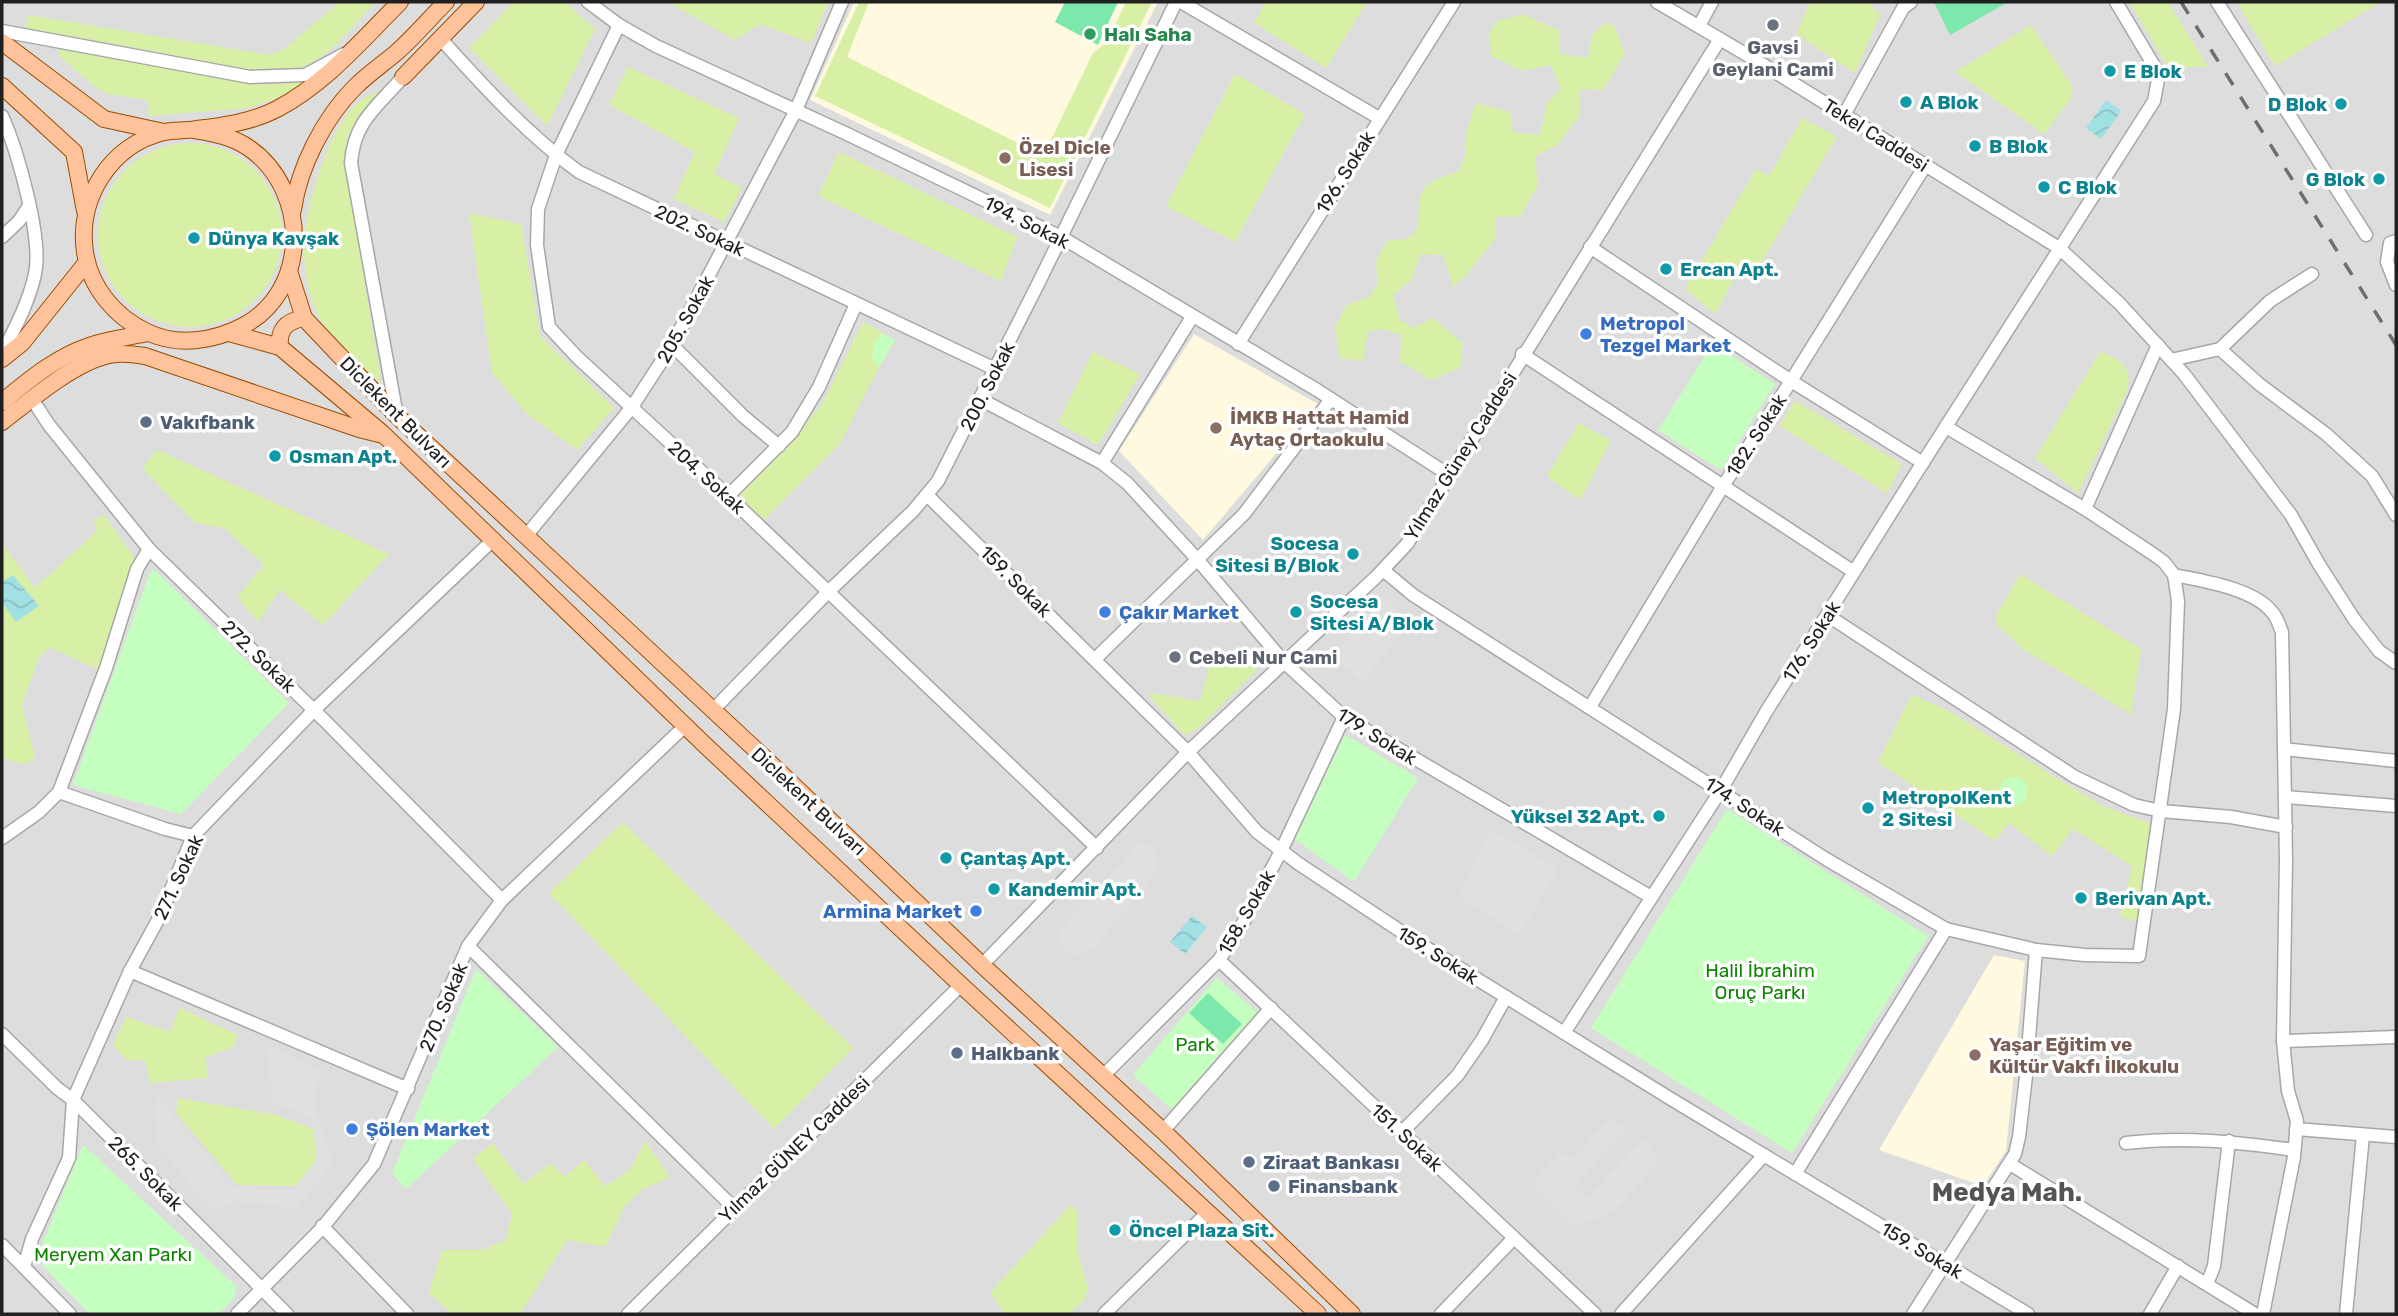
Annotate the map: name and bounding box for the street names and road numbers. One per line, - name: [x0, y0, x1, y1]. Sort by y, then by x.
- street label: Tekel Caddesi: [1819, 94, 1933, 177]
- street label: 196. Sokak: [1311, 127, 1380, 218]
- street label: 194. Sokak: [980, 191, 1073, 254]
- street label: 202. Sokak: [651, 200, 749, 261]
- street label: 205. Sokak: [652, 271, 719, 367]
- street label: 200. Sokak: [955, 338, 1020, 435]
- street label: Diclekent Bulvarı: [335, 352, 456, 473]
- street label: Yılmaz Güney Caddesi: [1399, 368, 1522, 545]
- street label: 182. Sokak: [1721, 390, 1792, 481]
- street label: 204. Sokak: [663, 436, 750, 519]
- street label: 159. Sokak: [975, 541, 1056, 622]
- street label: 176. Sokak: [1778, 597, 1845, 686]
- street label: 272. Sokak: [217, 615, 301, 697]
- street label: 179. Sokak: [1332, 703, 1421, 770]
- street label: Diclekent Bulvarı: [747, 742, 871, 860]
- street label: 174. Sokak: [1700, 772, 1789, 841]
- street label: 271. Sokak: [149, 831, 208, 923]
- street label: 158. Sokak: [1213, 866, 1280, 958]
- street label: 159. Sokak: [1393, 921, 1483, 990]
- street label: 270. Sokak: [414, 959, 473, 1055]
- street label: Yılmaz GÜNEY Caddesi: [714, 1071, 875, 1227]
- street label: 151. Sokak: [1366, 1098, 1447, 1176]
- street label: 265. Sokak: [104, 1131, 188, 1215]
- street label: 159. Sokak: [1877, 1217, 1967, 1284]

